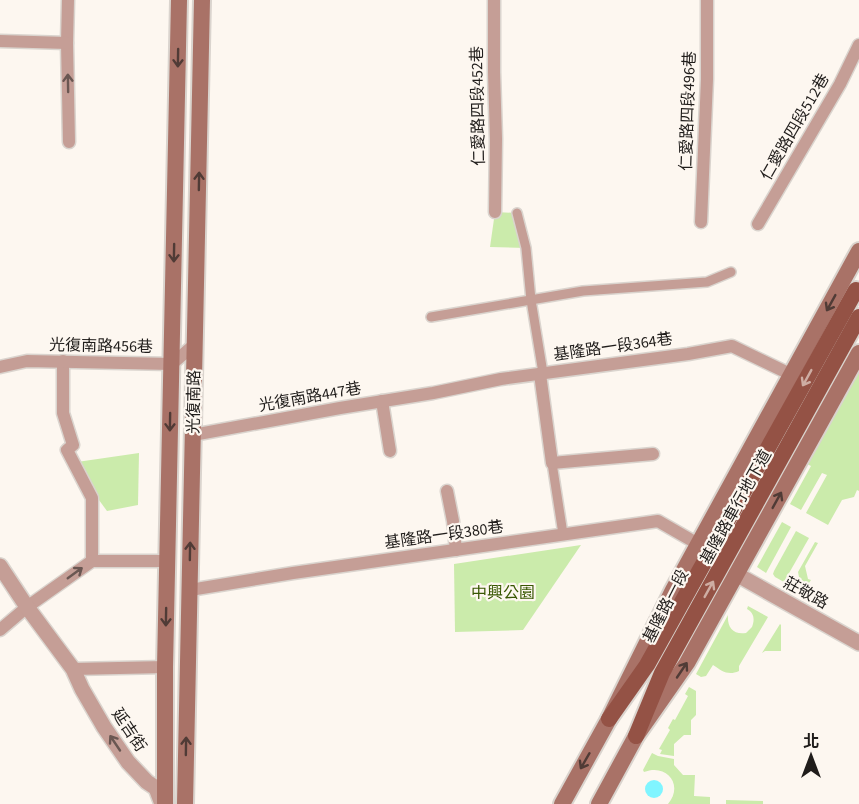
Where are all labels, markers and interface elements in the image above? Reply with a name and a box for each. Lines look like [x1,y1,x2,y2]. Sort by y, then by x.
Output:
street label: 仁愛路四段452巷 [466,46,490,166]
one-way arrow [172,48,184,68]
street label: 仁愛路四段496巷 [675,51,701,171]
street label: 仁愛路四段512巷 [756,70,834,184]
one-way arrow [62,74,73,94]
one-way arrow [193,172,205,191]
one-way arrow [168,243,180,263]
one-way arrow [825,293,836,311]
street label: 基隆路一段364巷 [552,328,674,366]
street label: 光復南路456巷 [49,334,153,358]
one-way arrow [801,369,813,386]
street label: 光復南路 [182,370,206,434]
street label: 光復南路447巷 [257,377,363,417]
one-way arrow [165,412,176,432]
street label: 基隆路車行地下道 [695,446,777,568]
one-way arrow [772,492,783,510]
street label: 基隆路一段380巷 [383,516,505,554]
one-way arrow [185,541,196,561]
street label: 基隆路一段 [638,565,694,647]
one-way arrow [66,567,82,579]
street label: 莊敬路 [780,572,832,614]
one-way arrow [703,581,715,598]
park label: 中興公園 [471,582,535,604]
one-way arrow [161,607,172,627]
one-way arrow [676,663,688,679]
street label: 延吉街 [106,704,152,756]
north arrow [781,726,841,786]
text: 北 [803,731,819,753]
one-way arrow [109,735,121,751]
one-way arrow [181,736,192,756]
one-way arrow [579,752,591,769]

